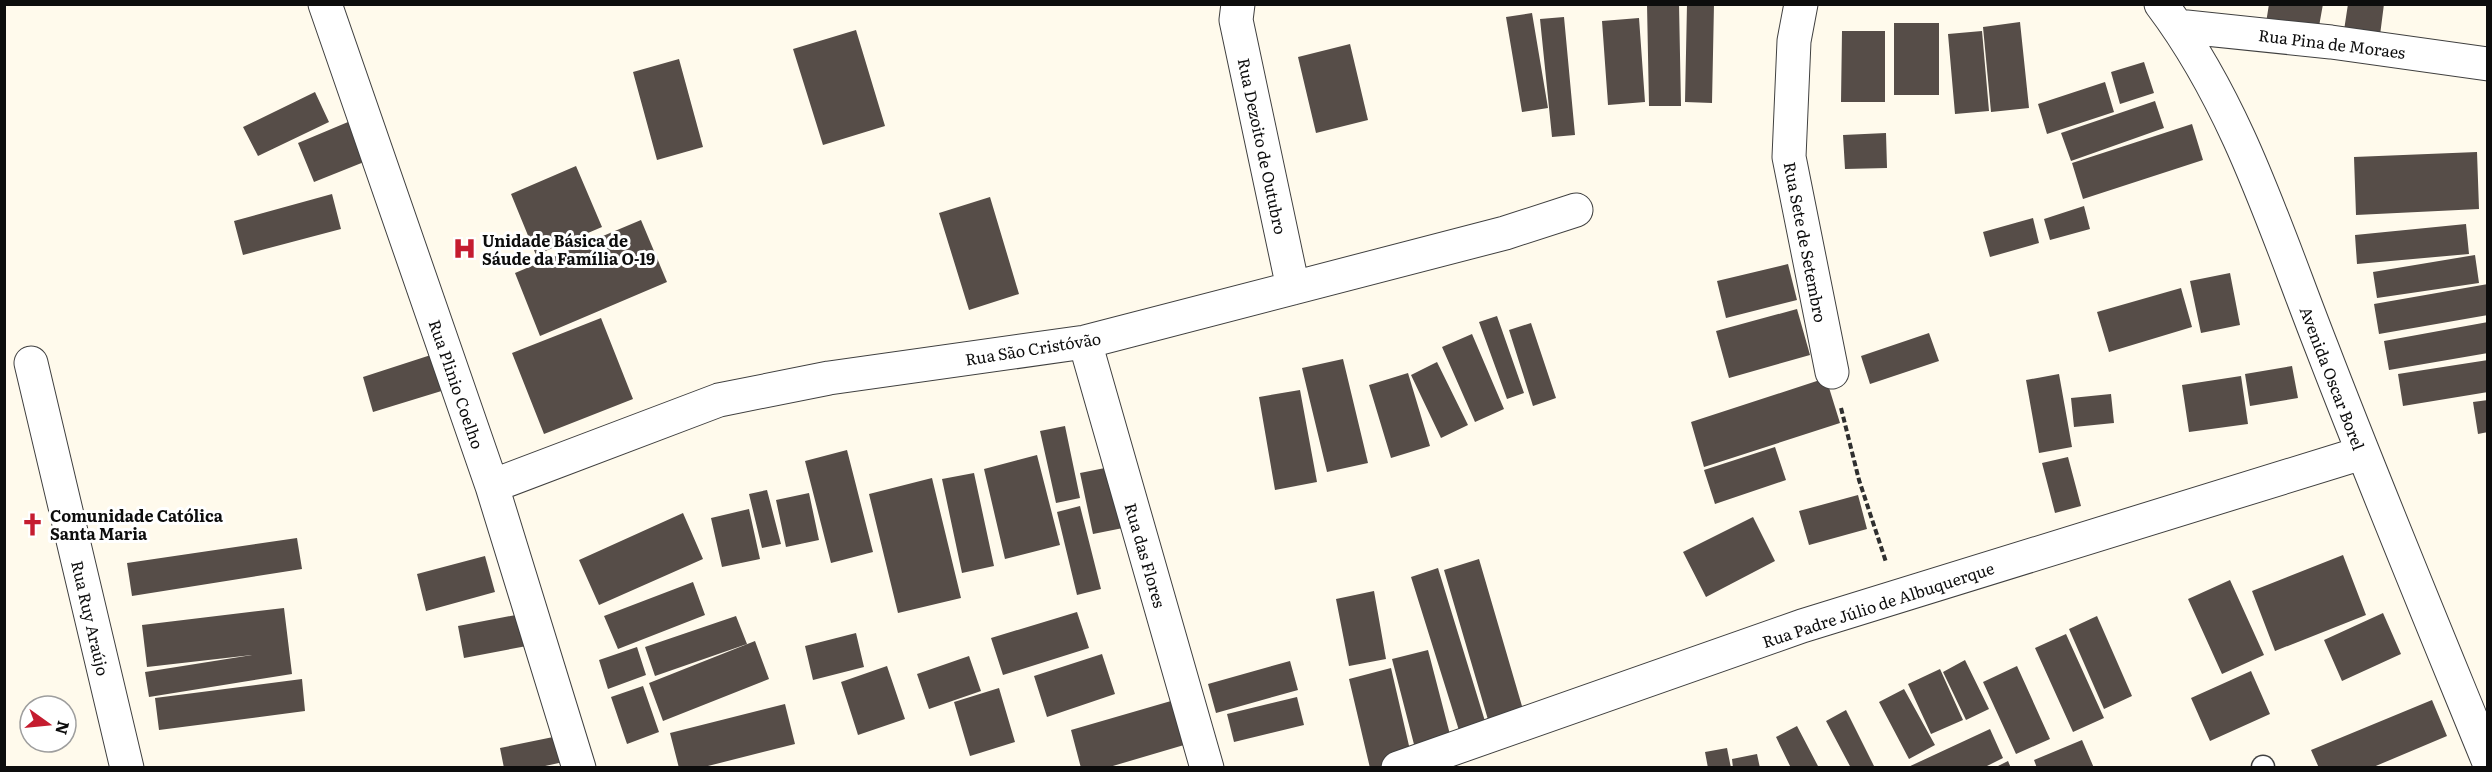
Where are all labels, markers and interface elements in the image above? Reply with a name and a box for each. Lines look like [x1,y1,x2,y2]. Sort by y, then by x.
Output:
street label: Rua Pina de Moraes [2257,22,2407,64]
street label: Rua Dezoito de Outubro [1233,56,1293,236]
street label: Rua Sete de Setembro [1779,160,1833,324]
place label: Unidade Básica de Sáude da Família O-19 [482,228,655,270]
hospital icon: Unidade Básica de Sáude da Família O-19 [451,236,477,262]
street label: Avenida Oscar Borel [2295,303,2371,453]
street label: Rua Plinio Coelho [424,316,490,452]
street label: Rua São Cristóvão [963,325,1103,371]
street label: Rua das Flores [1120,500,1172,610]
place label: Comunidade Católica Santa Maria [50,503,224,545]
church icon: Comunidade Católica Santa Maria [19,511,45,537]
street label: Rua Padre Júlio de Albuquerque [1759,555,1997,653]
street label: Rua Ruy Araújo [66,558,116,678]
north arrow [18,694,78,754]
text: N [50,719,77,738]

